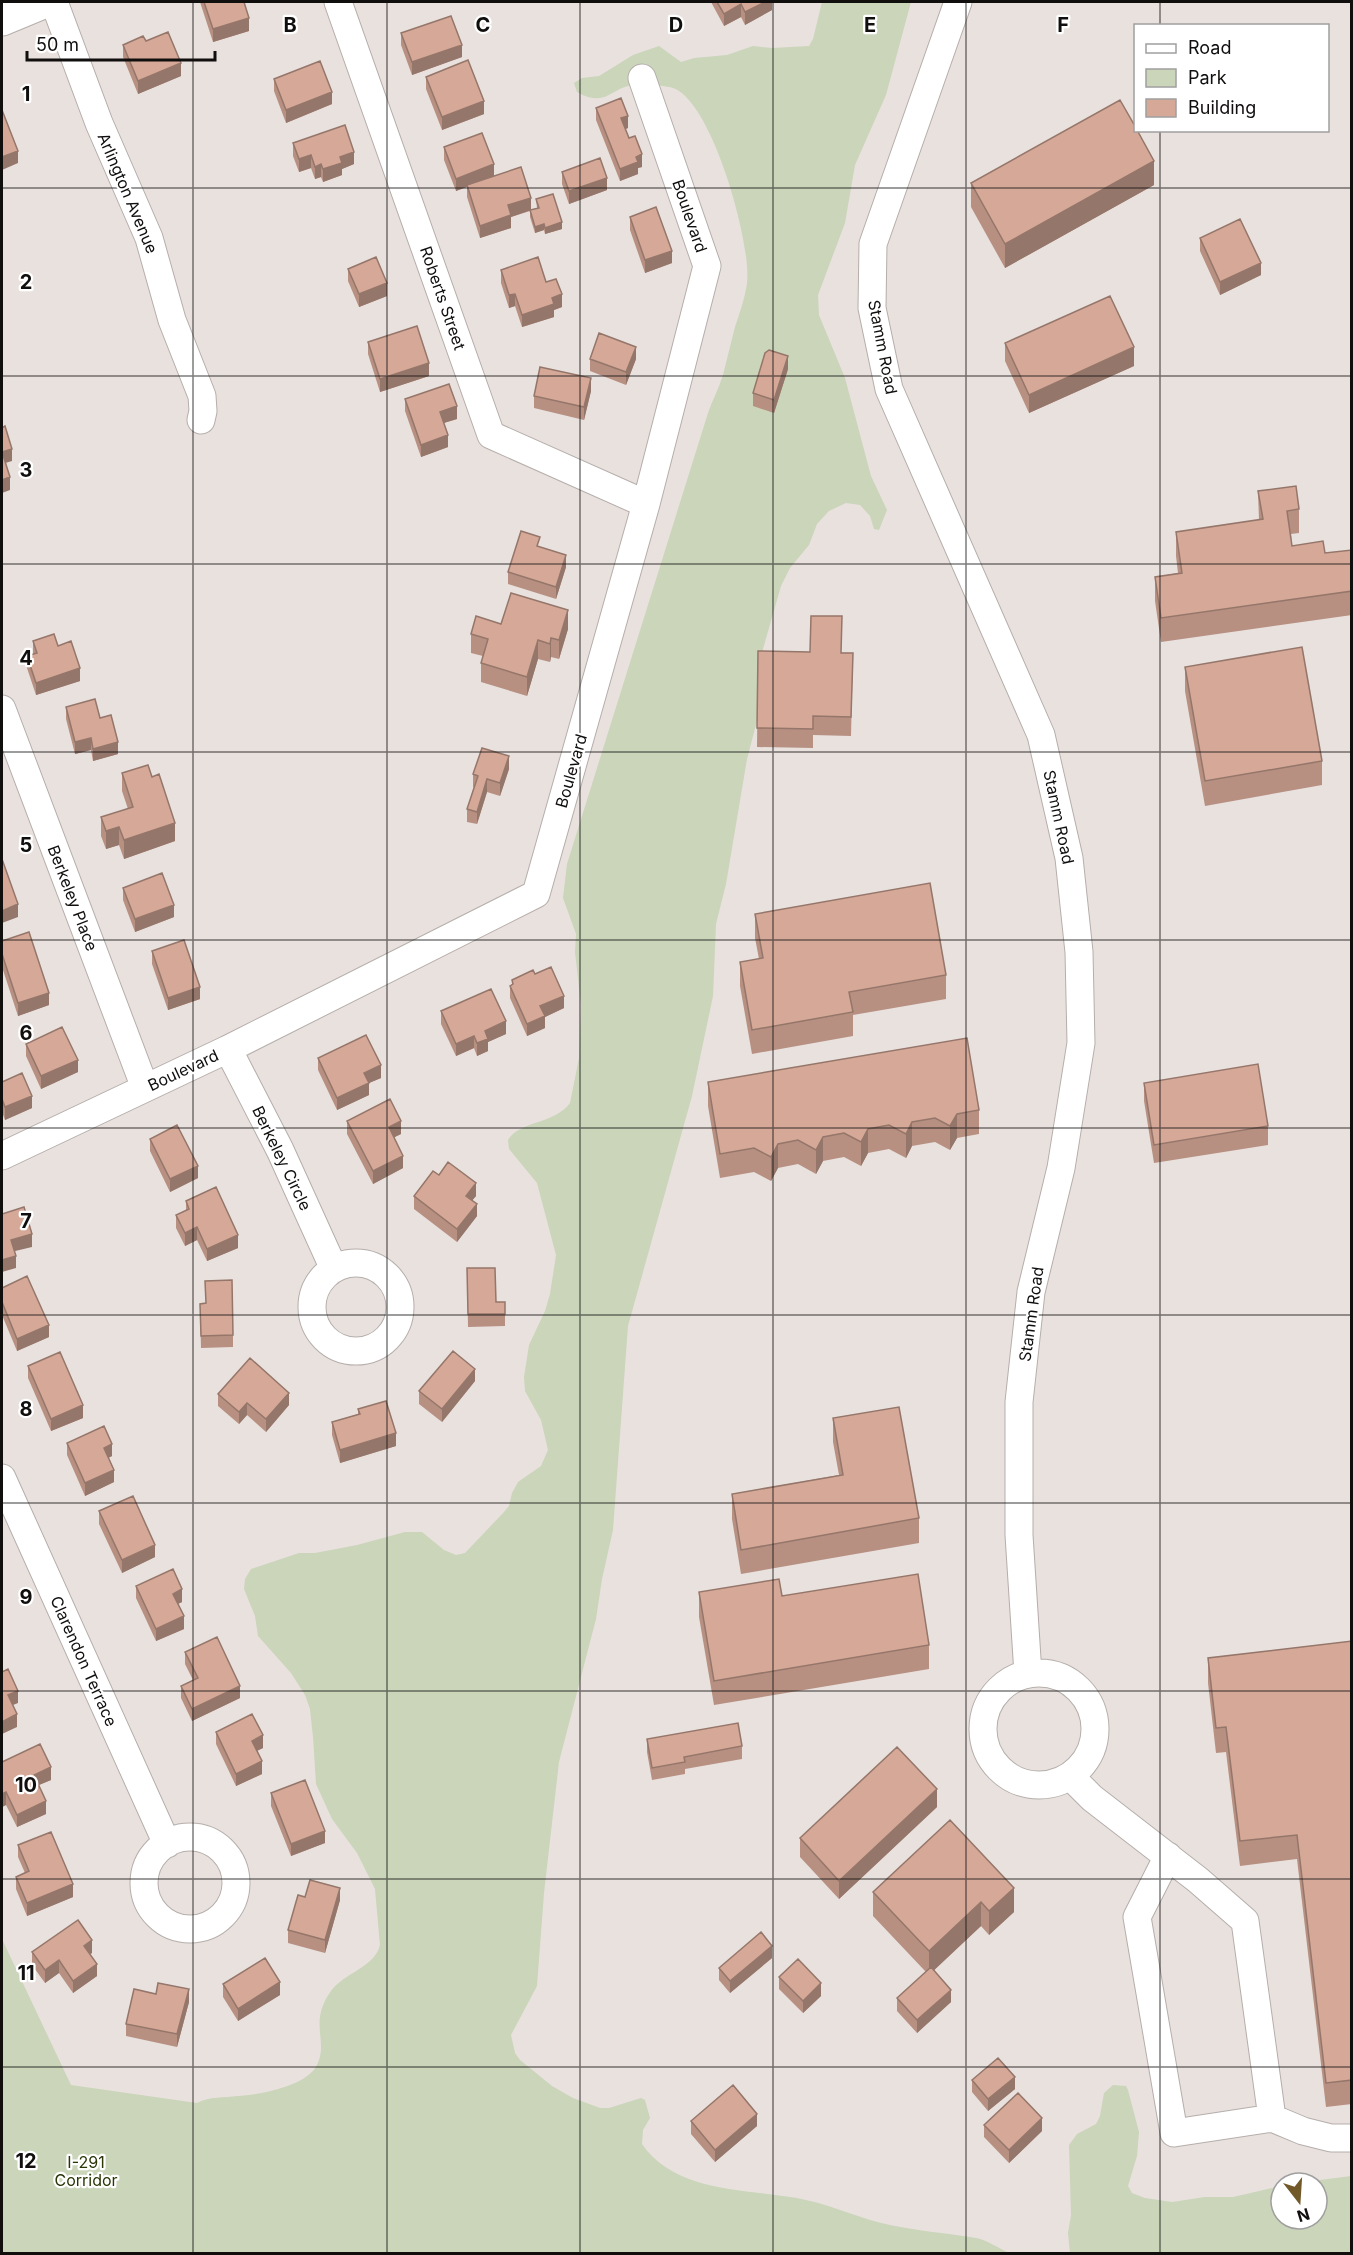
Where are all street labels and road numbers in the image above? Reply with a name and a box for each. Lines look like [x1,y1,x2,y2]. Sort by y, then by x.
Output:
street label: Arlington Avenue [94,130,162,256]
street label: Boulevard [668,177,712,255]
street label: Roberts Street [416,244,470,352]
street label: Stamm Road [864,298,902,396]
street label: Boulevard [551,732,591,810]
street label: Stamm Road [1039,768,1079,866]
street label: Berkeley Place [44,842,102,954]
street label: Boulevard [144,1045,222,1095]
street label: Berkeley Circle [248,1102,316,1214]
street label: Stamm Road [1014,1265,1048,1363]
street label: Clarendon Terrace [46,1593,122,1729]

